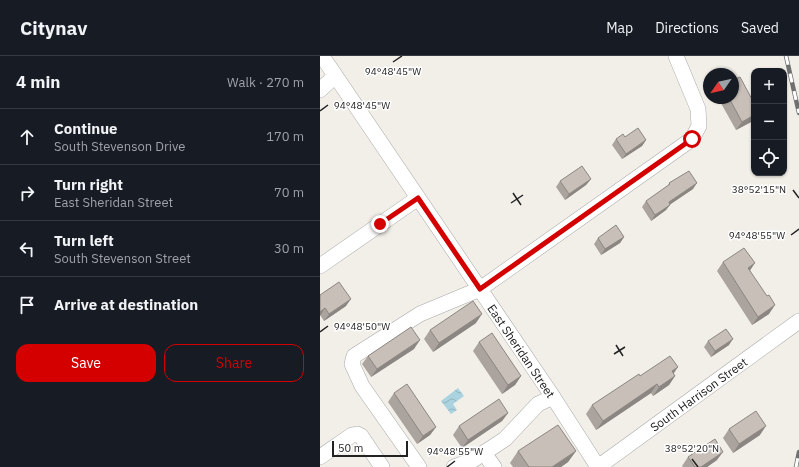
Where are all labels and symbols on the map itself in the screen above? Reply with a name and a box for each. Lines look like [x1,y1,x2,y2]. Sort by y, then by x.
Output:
text: 94°48'45"W [365,65,421,78]
north arrow [703,68,739,104]
text: 94°48'45"W [334,99,390,112]
route start [683,130,701,148]
text: 38°52'15"N [732,183,786,196]
route end [371,215,389,233]
text: 94°48'55"W [729,229,785,242]
street label: East Sheridan Street [485,301,559,401]
text: 94°48'50"W [334,320,390,333]
street label: South Harrison Street [647,354,750,434]
scale bar [332,439,408,458]
text: 38°52'20"N [665,442,719,455]
text: 94°48'55"W [427,445,483,458]

